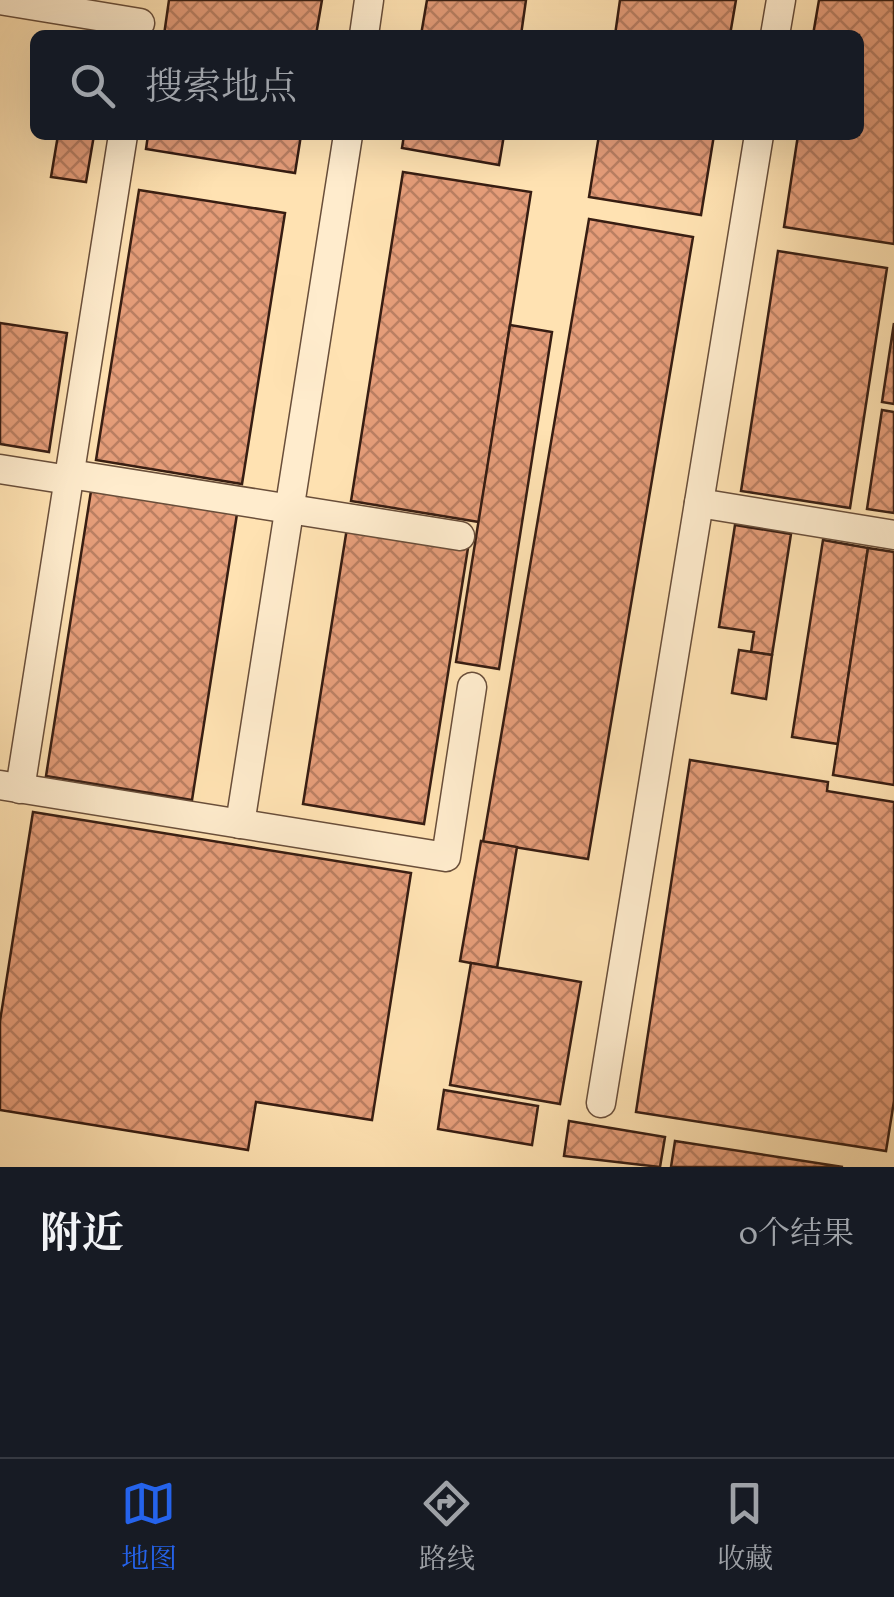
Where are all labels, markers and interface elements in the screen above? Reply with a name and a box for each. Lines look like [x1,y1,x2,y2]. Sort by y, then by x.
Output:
search box [30,30,864,140]
icon: search [65,58,120,113]
text: 搜索地点 [145,63,297,116]
text: 附近 [40,1207,124,1266]
text: 0个结果 [739,1214,854,1258]
tab: 地图 [121,1476,177,1580]
tab: 路线 [419,1476,475,1580]
tab: 收藏 [717,1476,773,1580]

